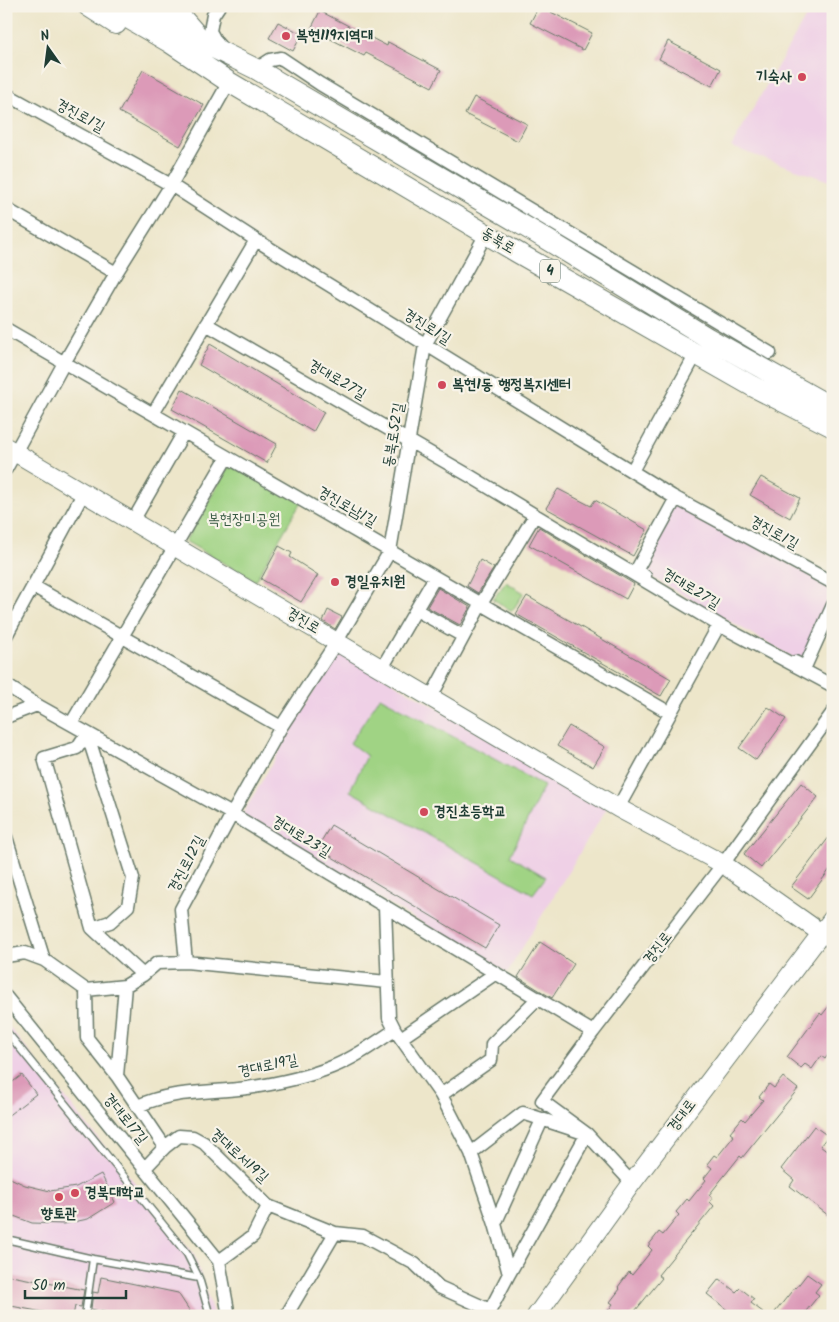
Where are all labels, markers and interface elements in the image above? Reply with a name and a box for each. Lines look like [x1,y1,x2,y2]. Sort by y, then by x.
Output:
north arrow [22,22,72,72]
place label: 복현119지역대 [296,24,373,48]
text: N [38,25,52,48]
marker: 복현119지역대 [280,30,292,42]
place label: 기숙사 [756,65,792,89]
marker: 기숙사 [796,71,808,83]
street label: 경진로1길 [51,93,109,139]
street label: 동북로 [476,221,520,261]
road number: 4 [540,260,560,282]
street label: 경진로1길 [398,303,456,351]
street label: 경대로27길 [303,354,371,406]
place label: 복현1동 행정복지센터 [452,373,571,397]
marker: 복현1동 행정복지센터 [436,379,448,391]
street label: 동북로52길 [377,401,411,469]
street label: 경진로남1길 [313,480,381,534]
park label: 복현장미공원 [208,508,280,532]
street label: 경진로1길 [745,510,803,556]
street label: 경대로27길 [657,562,725,616]
place label: 경일유치원 [345,570,405,594]
marker: 경일유치원 [329,576,341,588]
street label: 경진로 [281,601,325,641]
place label: 경진초등학교 [434,800,506,824]
marker: 경진초등학교 [418,806,430,818]
street label: 경대로23길 [267,810,335,864]
street label: 경진로12길 [162,831,212,897]
street label: 경진로 [637,926,679,970]
street label: 경대로19길 [236,1048,300,1084]
street label: 경대로17길 [97,1088,153,1150]
street label: 경대로 [662,1094,702,1138]
street label: 경대로서19길 [204,1123,274,1189]
place label: 경북대학교 [85,1181,145,1205]
marker: 경북대학교 [69,1187,81,1199]
marker: 향토관 [53,1191,65,1203]
place label: 향토관 [40,1202,77,1226]
scale bar [25,1267,126,1299]
text: 50 m [32,1274,66,1298]

